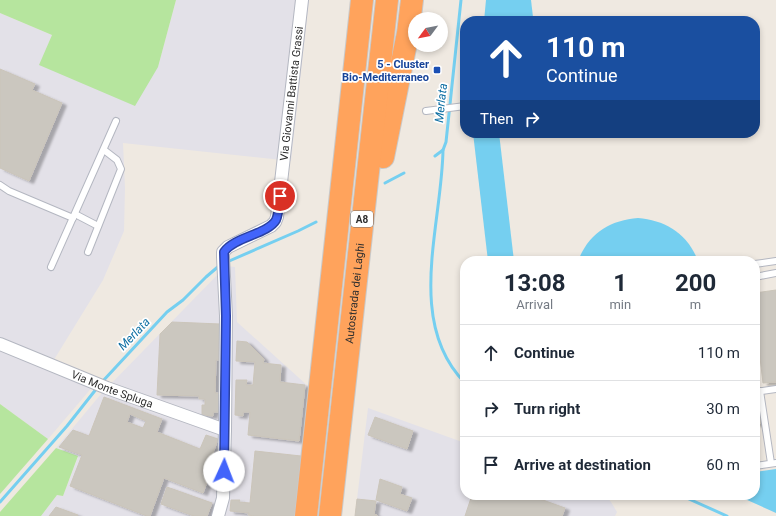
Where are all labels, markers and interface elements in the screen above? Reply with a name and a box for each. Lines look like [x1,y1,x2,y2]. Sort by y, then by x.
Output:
north arrow [408,12,448,52]
map controls [408,12,448,52]
street label: Via Giovanni Battista Grassi [277,26,305,162]
text: 110 m [546,31,625,64]
icon: ahead [480,32,532,84]
place label: 5 - Cluster Bio-Mediterraneo [342,58,429,84]
marker: 5 - Cluster Bio-Mediterraneo [432,65,442,75]
text: Continue [546,65,618,86]
water label: Merlata [432,83,450,123]
icon: right [521,108,543,130]
text: Then [480,110,513,128]
pin [263,179,297,213]
icon: arrive [269,185,291,207]
road number: A8 [351,211,373,227]
street label: Autostrada dei Laghi [343,242,367,344]
text: 13:08 [504,269,566,297]
text: 1 [613,269,627,297]
text: 200 [675,269,716,297]
text: Arrival [516,297,553,312]
text: min [609,297,631,312]
text: m [690,297,701,312]
water label: Merlata [115,315,153,353]
icon: ahead [480,342,502,364]
text: Continue [514,344,575,362]
text: 110 m [698,344,740,362]
street label: Via Monte Spluga [70,368,155,410]
icon: right [480,398,502,420]
text: Turn right [514,400,580,418]
text: 30 m [706,400,740,418]
position arrow [203,450,245,492]
icon: arrive [480,454,502,476]
text: Arrive at destination [514,456,651,474]
text: 60 m [706,456,740,474]

